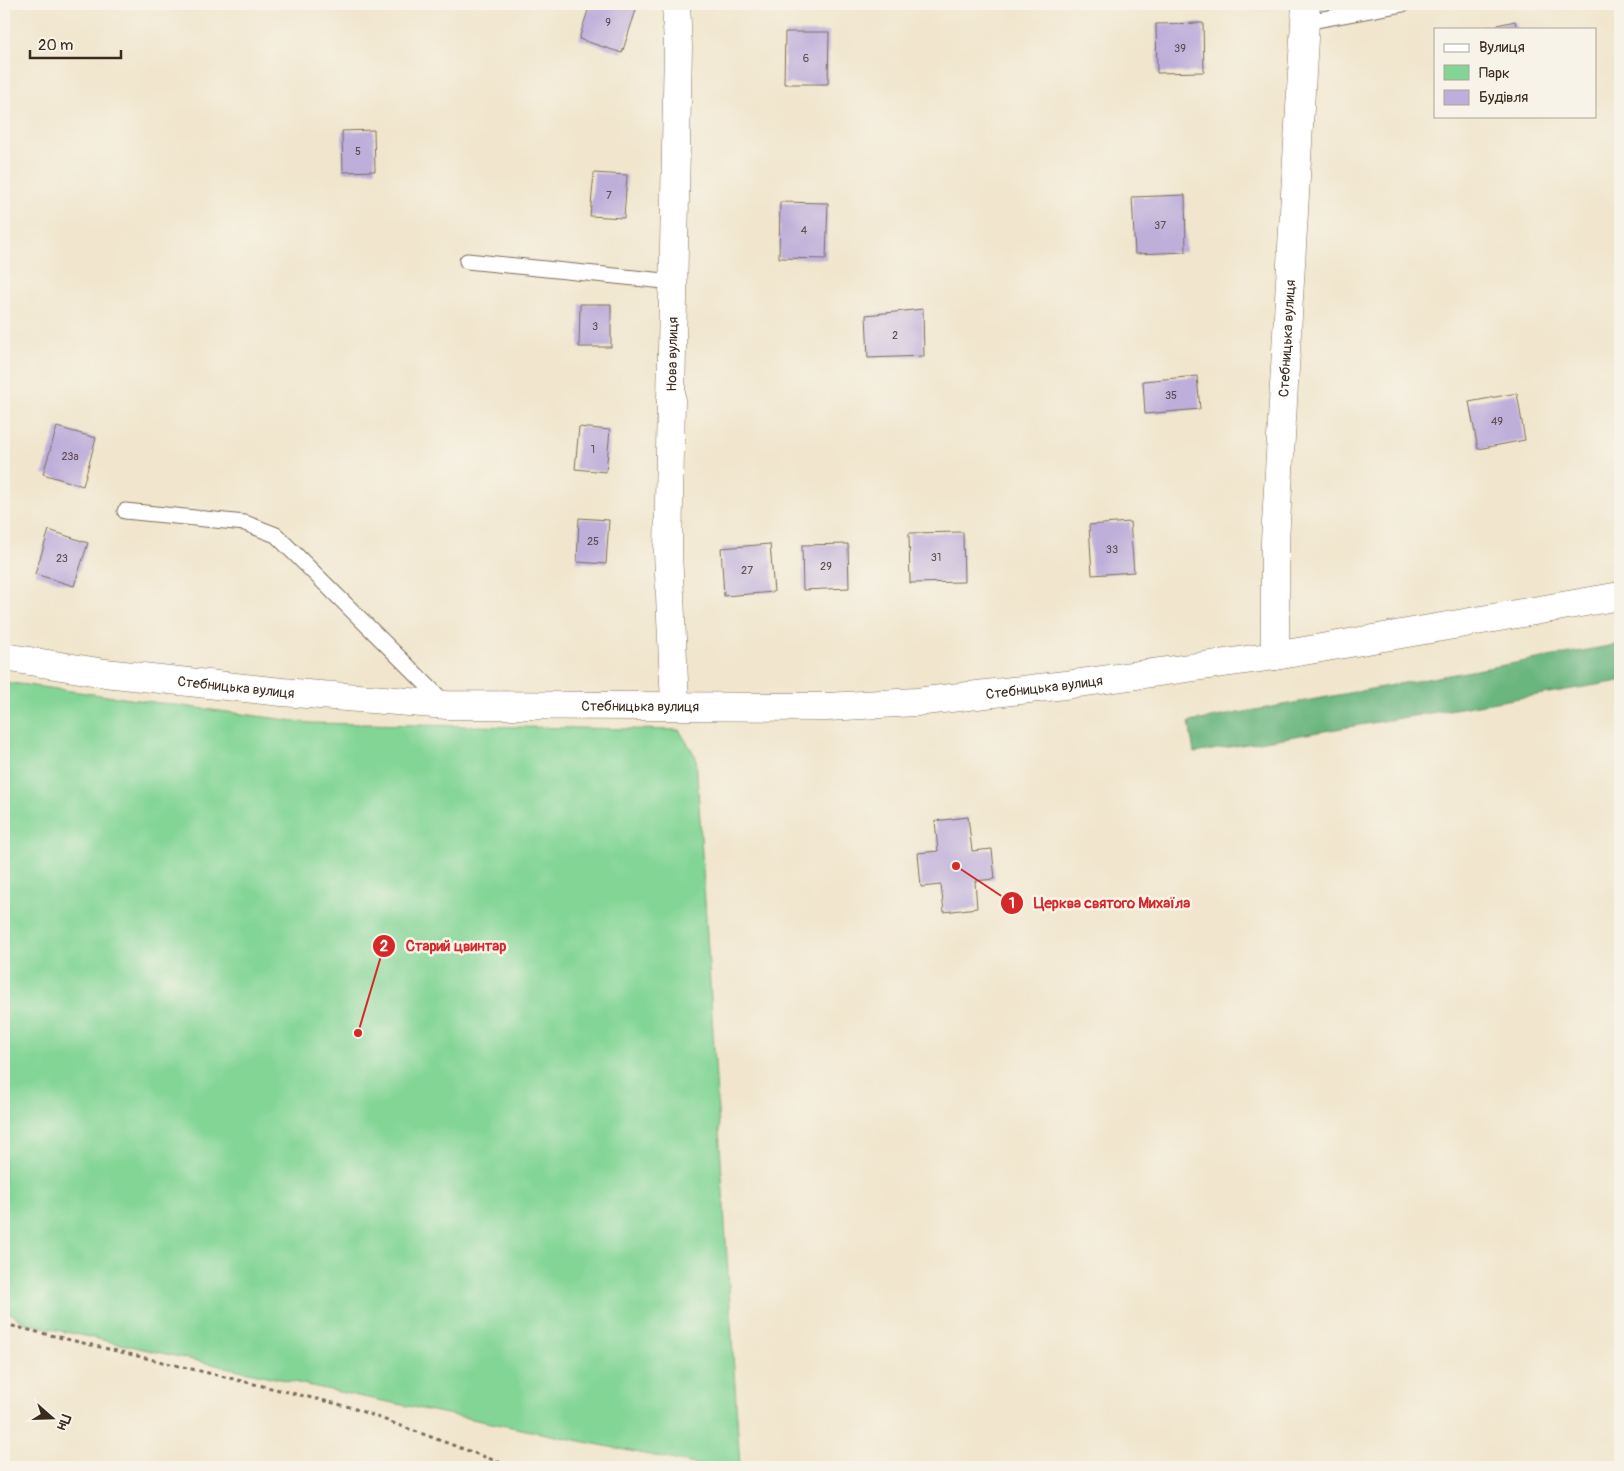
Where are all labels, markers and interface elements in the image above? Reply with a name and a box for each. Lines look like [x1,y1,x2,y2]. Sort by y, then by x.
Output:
house number: 9 [605,16,611,29]
scale bar [30,28,121,60]
legend [1434,28,1596,118]
text: 20 m [38,36,73,55]
text: Вулиця [1479,38,1525,57]
house number: 39 [1174,42,1186,55]
house number: 6 [803,52,809,65]
text: Парк [1479,64,1510,83]
text: Будівля [1479,88,1528,107]
house number: 5 [355,145,361,158]
house number: 7 [606,189,612,202]
house number: 37 [1154,219,1166,232]
house number: 4 [801,224,808,237]
street label: Стебницька вулиця [1275,279,1299,398]
street label: Нова вулиця [663,317,681,392]
house number: 3 [592,320,598,333]
house number: 2 [892,329,898,342]
house number: 35 [1165,389,1177,402]
house number: 49 [1491,415,1503,428]
house number: 1 [591,443,595,456]
house number: 23а [61,450,79,463]
house number: 25 [587,535,599,548]
house number: 33 [1106,543,1118,556]
house number: 31 [931,551,941,564]
house number: 23 [56,552,68,565]
house number: 29 [820,560,832,573]
house number: 27 [741,564,753,577]
street label: Стебницька вулиця [985,671,1104,702]
street label: Стебницька вулиця [177,672,295,701]
street label: Стебницька вулиця [581,697,699,715]
callout: Церква святого Михаїла [999,888,1201,918]
text: 1 [1009,894,1015,913]
text: Церква святого Михаїла [1034,894,1190,913]
callout: Старий цвинтар [371,931,517,961]
text: 2 [380,937,388,956]
text: Старий цвинтар [406,937,506,956]
north arrow [28,1394,78,1444]
text: Пн [53,1412,74,1432]

